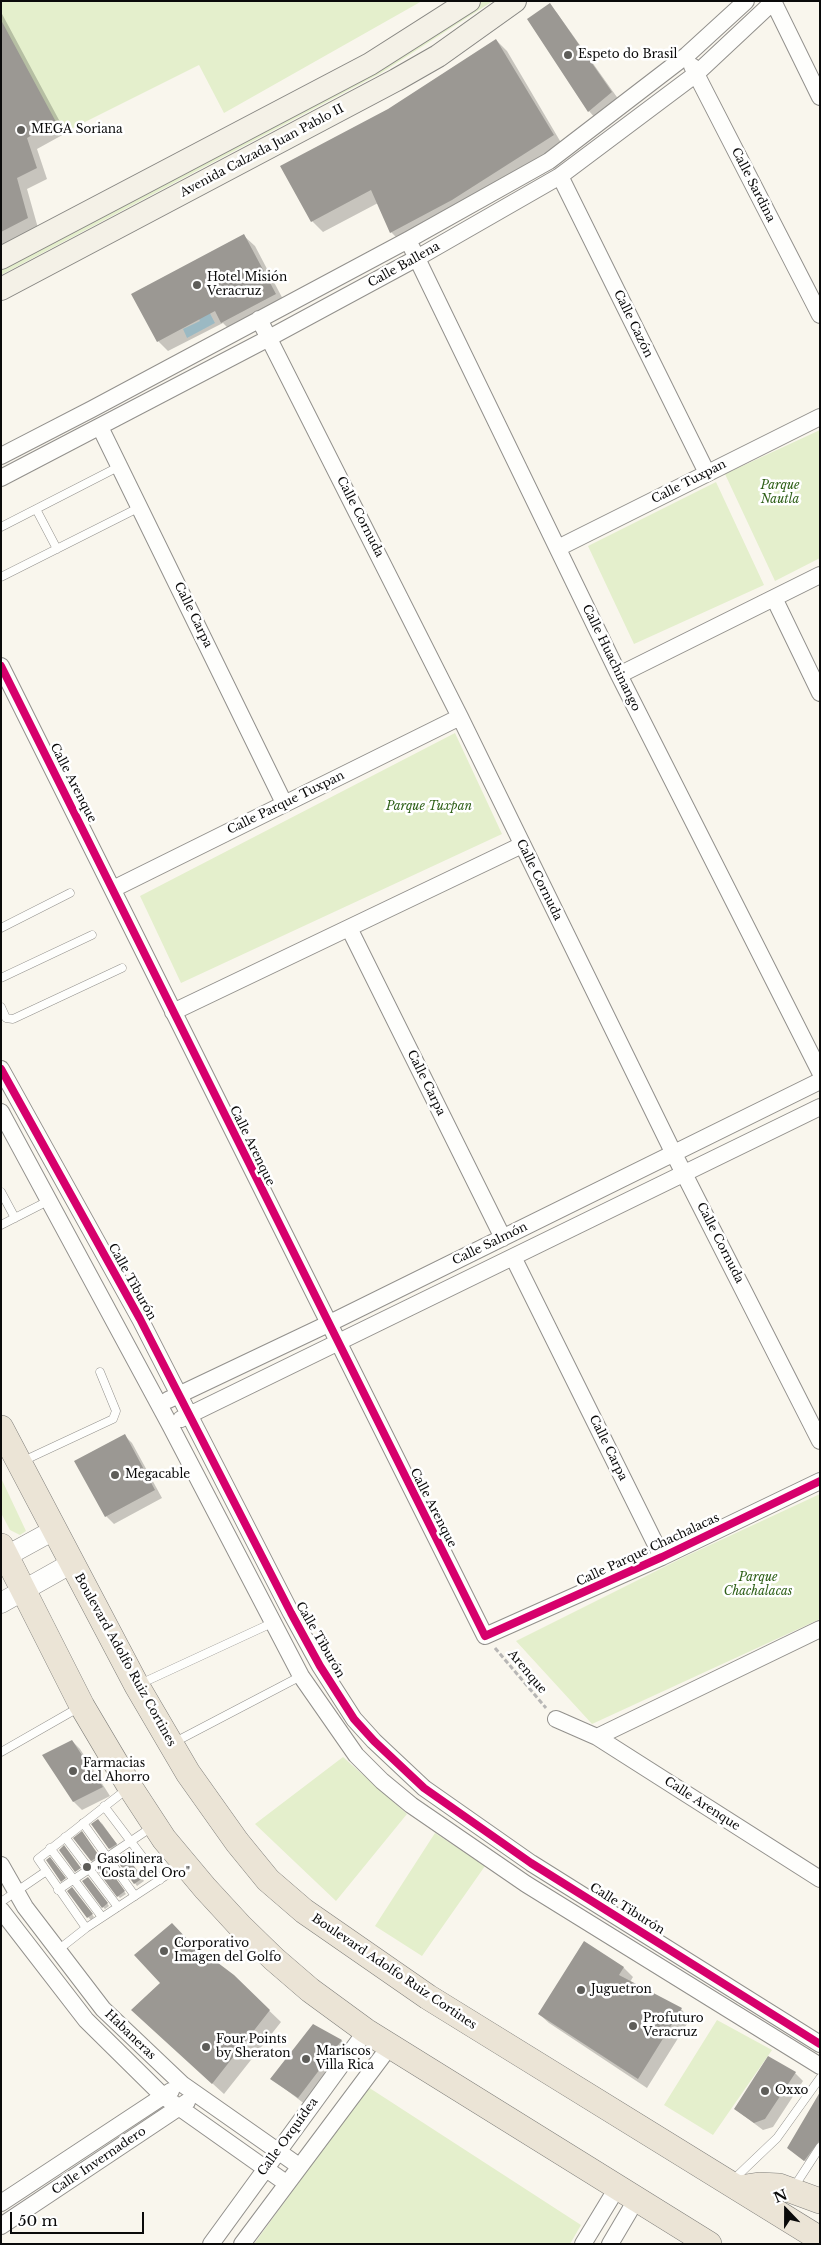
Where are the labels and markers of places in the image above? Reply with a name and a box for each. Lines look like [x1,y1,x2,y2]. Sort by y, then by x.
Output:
place label: Espeto do Brasil [578,48,677,62]
marker: Espeto do Brasil [562,49,574,61]
place label: MEGA Soriana [31,123,123,137]
marker: MEGA Soriana [15,124,27,136]
place label: Hotel Misión Veracruz [207,271,287,299]
marker: Hotel Misión Veracruz [191,279,203,291]
place label: Megacable [125,1468,190,1482]
marker: Megacable [109,1469,121,1481]
place label: Farmacias del Ahorro [83,1757,150,1785]
marker: Farmacias del Ahorro [67,1765,79,1777]
place label: Gasolinera "Costa del Oro" [97,1853,190,1881]
marker: Gasolinera "Costa del Oro" [81,1861,93,1873]
place label: Corporativo Imagen del Golfo [174,1937,281,1965]
marker: Corporativo Imagen del Golfo [158,1945,170,1957]
place label: Juguetron [591,1983,652,1997]
marker: Juguetron [575,1984,587,1996]
place label: Profuturo Veracruz [643,2012,704,2040]
marker: Profuturo Veracruz [627,2020,639,2032]
place label: Four Points by Sheraton [216,2033,291,2061]
marker: Four Points by Sheraton [200,2041,212,2053]
place label: Mariscos Villa Rica [316,2045,374,2073]
marker: Mariscos Villa Rica [300,2053,312,2065]
place label: Oxxo [775,2084,808,2098]
marker: Oxxo [759,2085,771,2097]

